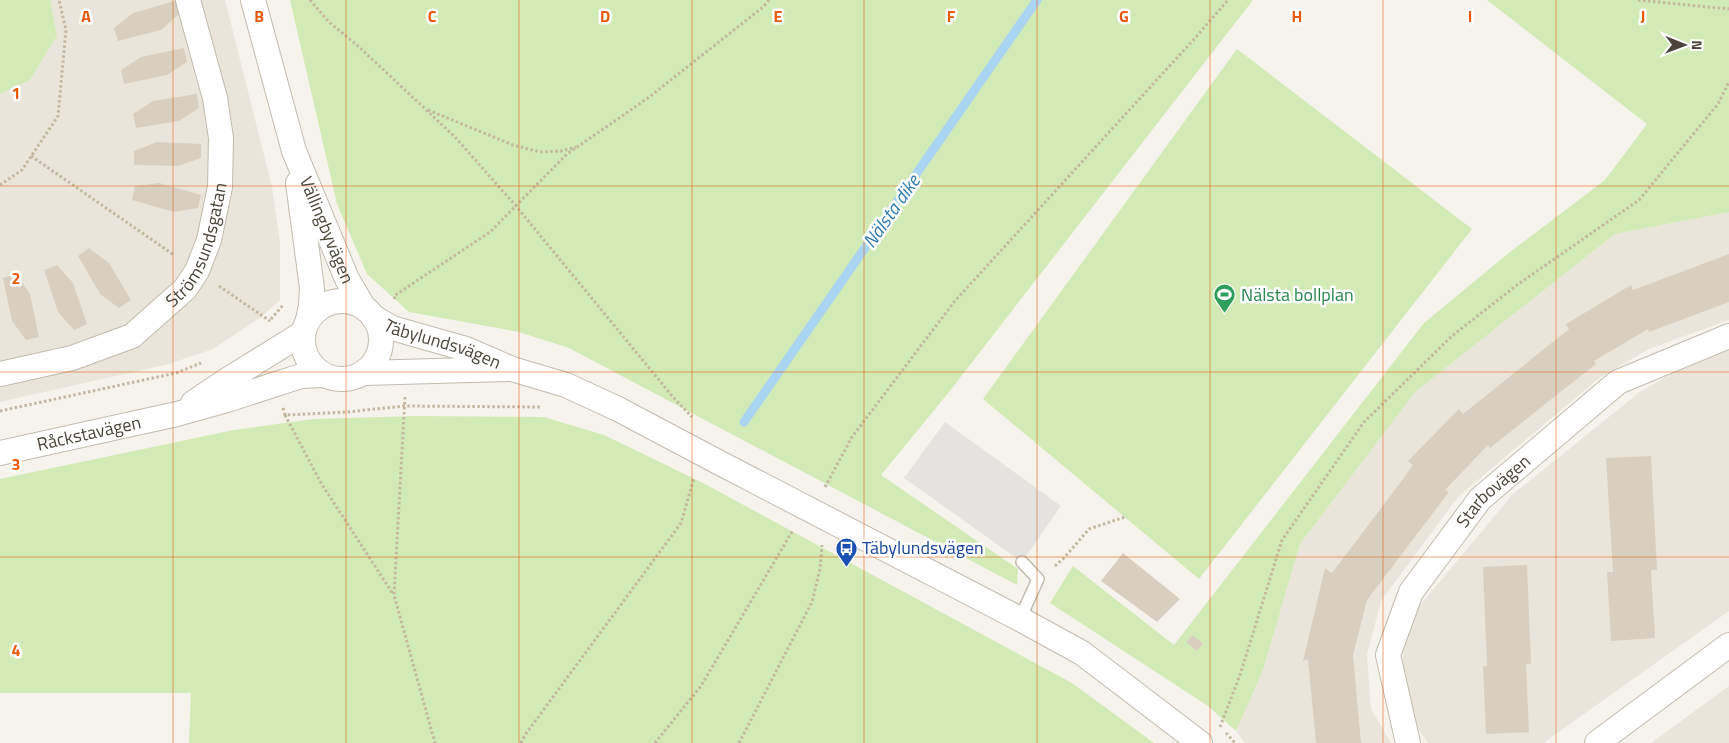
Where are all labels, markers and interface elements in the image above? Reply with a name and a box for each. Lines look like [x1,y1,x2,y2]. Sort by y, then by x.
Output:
text: A [81,4,91,28]
text: B [254,4,264,28]
text: C [428,4,437,28]
text: D [600,4,610,28]
text: E [774,4,783,28]
text: F [947,4,956,28]
text: G [1119,4,1129,28]
text: H [1292,4,1302,28]
text: I [1468,4,1472,28]
text: J [1641,4,1645,28]
north arrow [1659,20,1709,70]
text: N [1687,40,1708,50]
text: 1 [12,81,20,105]
water label: Nälsta dike [855,167,927,253]
street label: Vällingbyvägen [293,172,361,288]
street label: Strömsundsgatan [159,180,234,313]
text: 2 [12,266,20,290]
place label: Nälsta bollplan [1241,281,1354,308]
sports icon: Nälsta bollplan [1213,283,1237,314]
street label: Täbylundsvägen [379,312,506,376]
street label: Råckstavägen [34,408,143,458]
street label: Starbovägen [1449,448,1536,533]
text: 3 [12,452,20,476]
place label: Täbylundsvägen [862,534,984,561]
bus stop icon: Täbylundsvägen [834,536,858,567]
text: 4 [12,638,21,662]

